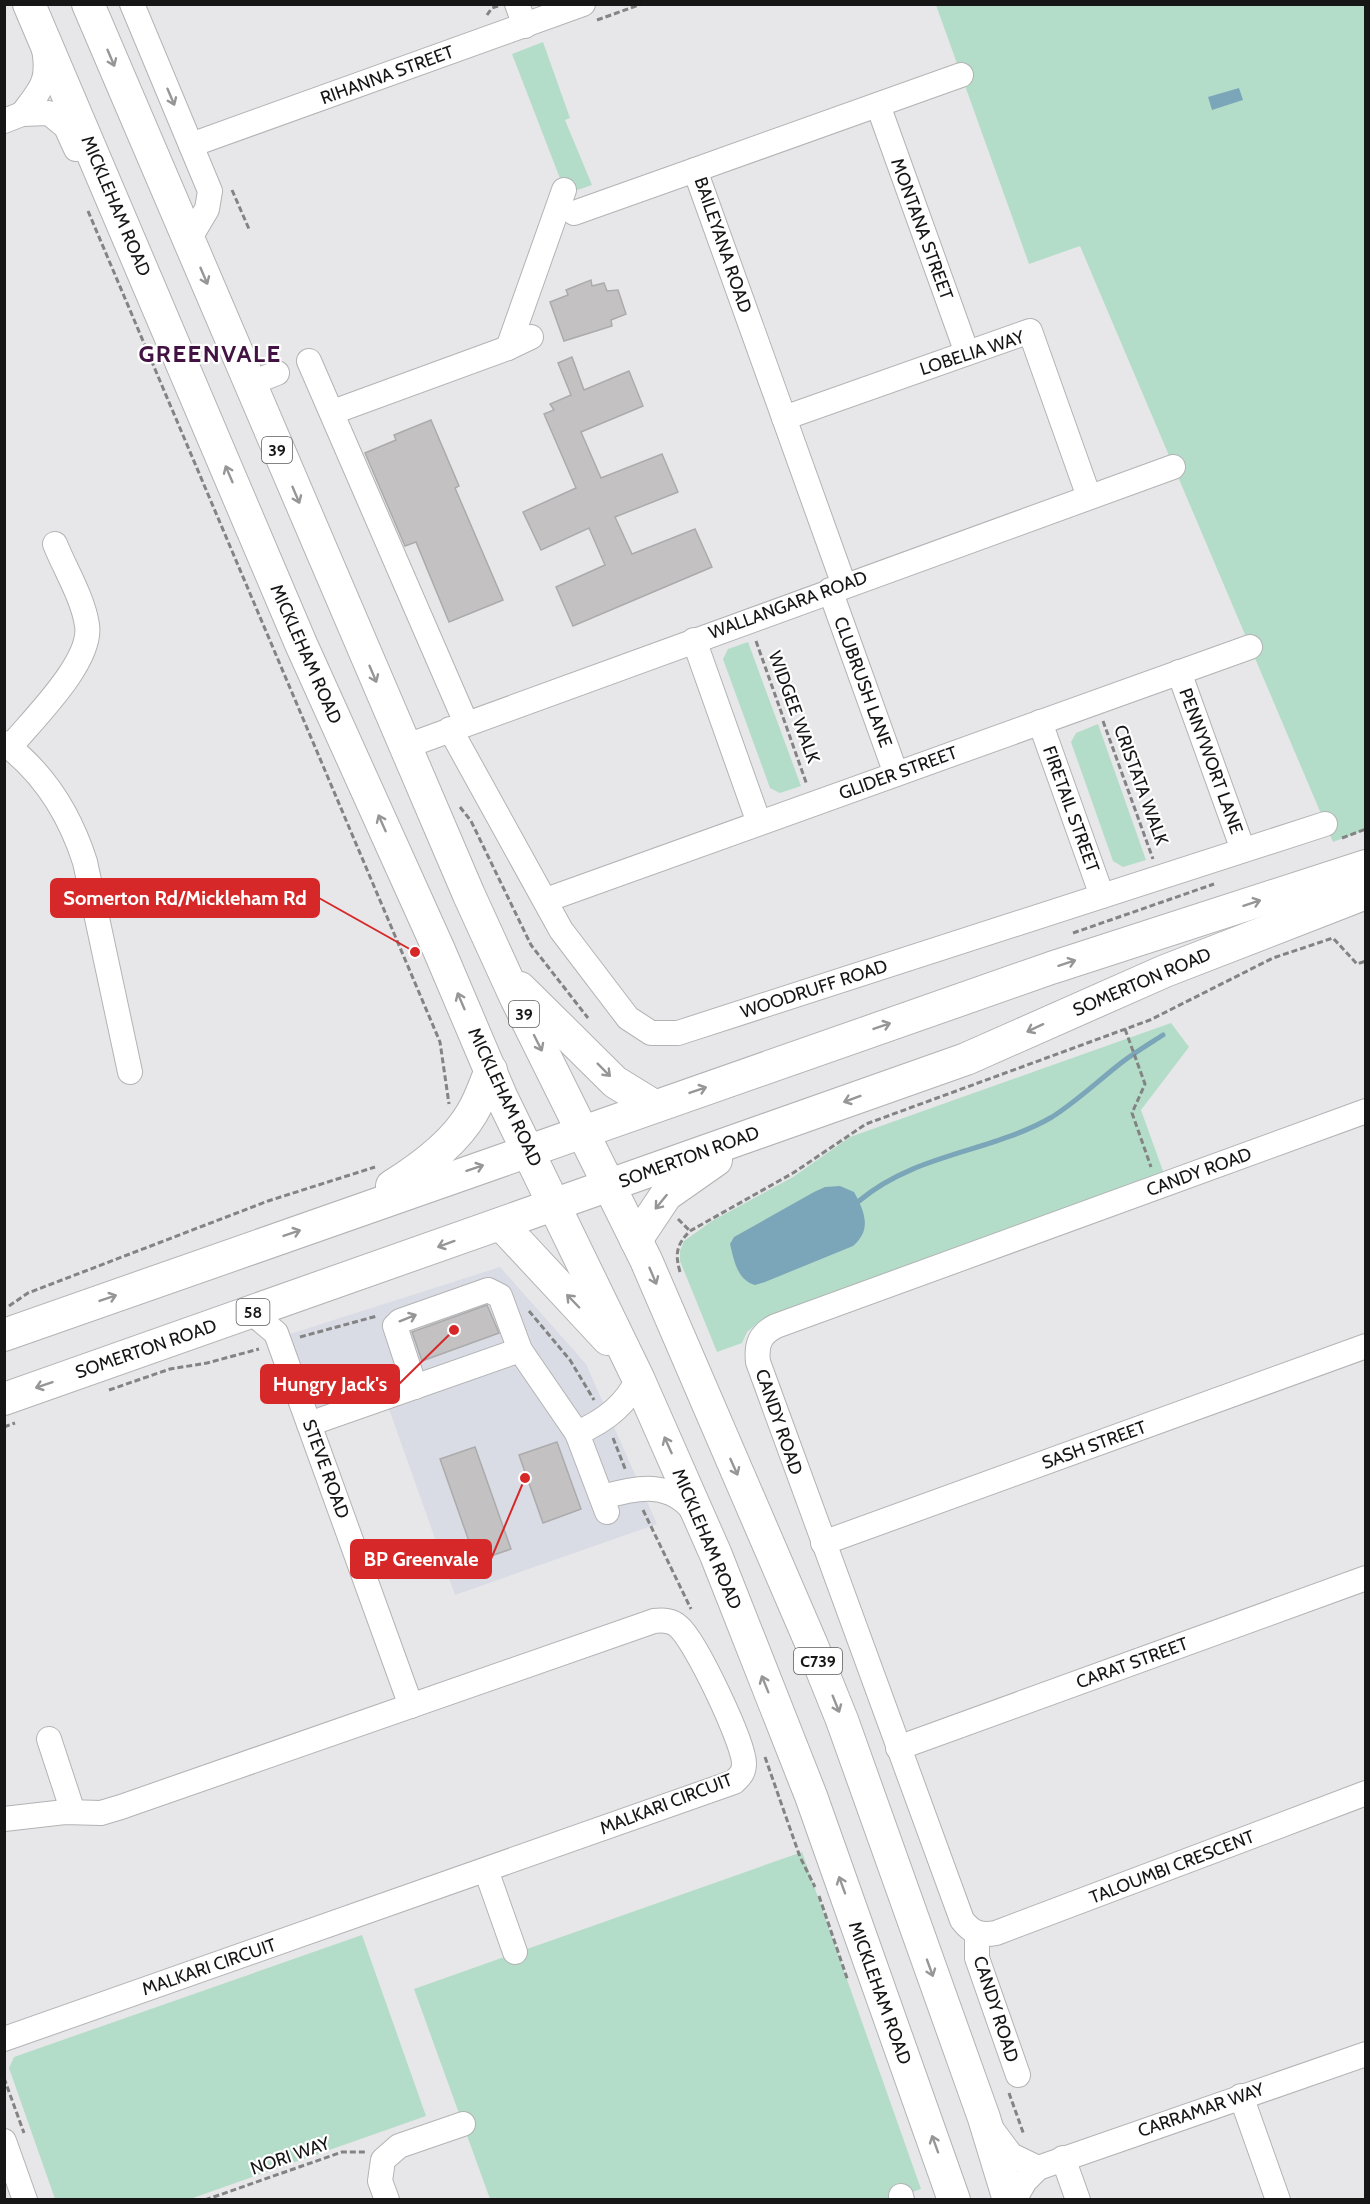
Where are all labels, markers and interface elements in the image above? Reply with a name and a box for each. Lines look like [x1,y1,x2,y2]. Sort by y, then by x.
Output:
street label: RIHANNA STREET [317,41,457,109]
one-way arrow [106,49,117,67]
one-way arrow [166,87,177,106]
street label: MICKLEHAM ROAD [76,132,156,280]
street label: MONTANA STREET [886,155,958,303]
street label: BAILEYANA ROAD [689,174,757,316]
one-way arrow [198,267,210,285]
street label: LOBELIA WAY [917,326,1028,380]
district label: GREENVALE [138,339,282,368]
road number: 39 [262,437,292,463]
one-way arrow [223,465,234,484]
one-way arrow [291,485,303,503]
street label: WALLANGARA ROAD [706,566,870,644]
street label: MICKLEHAM ROAD [265,581,347,727]
street label: CLUBRUSH LANE [829,614,897,750]
street label: WIDGEE WALK [764,648,825,767]
one-way arrow [368,664,379,682]
street label: PENNYWORT LANE [1174,685,1248,837]
street label: CRISTATA WALK [1109,722,1173,849]
street label: GLIDER STREET [836,741,960,805]
street label: FIRETAIL STREET [1038,743,1104,875]
one-way arrow [375,814,387,832]
callout: Somerton Rd/Mickleham Rd [51,879,319,917]
text: Somerton Rd/Mickleham Rd [63,886,307,910]
one-way arrow [1242,897,1261,908]
street label: SOMERTON ROAD [1070,943,1214,1021]
street label: WOODRUFF ROAD [738,955,890,1023]
one-way arrow [1057,956,1076,967]
one-way arrow [455,992,466,1010]
road number: 39 [509,1001,539,1027]
one-way arrow [872,1020,891,1031]
one-way arrow [1027,1023,1045,1035]
street label: MICKLEHAM ROAD [463,1024,547,1170]
one-way arrow [533,1033,545,1051]
one-way arrow [596,1063,611,1078]
one-way arrow [688,1084,707,1095]
one-way arrow [843,1095,861,1106]
street label: SOMERTON ROAD [616,1121,762,1193]
street label: CANDY ROAD [1143,1143,1255,1201]
one-way arrow [466,1162,484,1173]
one-way arrow [654,1194,667,1210]
one-way arrow [282,1227,300,1238]
one-way arrow [437,1239,456,1250]
one-way arrow [647,1267,659,1285]
one-way arrow [98,1292,117,1303]
one-way arrow [566,1293,581,1308]
road number: 58 [236,1299,270,1325]
one-way arrow [398,1312,417,1323]
street label: SOMERTON ROAD [73,1315,219,1383]
callout: Hungry Jack's [261,1365,399,1403]
street label: CANDY ROAD [751,1366,807,1478]
text: Hungry Jack's [273,1372,387,1396]
one-way arrow [35,1381,54,1392]
street label: STEVE ROAD [298,1416,354,1522]
street label: SASH STREET [1039,1416,1150,1474]
one-way arrow [661,1436,673,1454]
one-way arrow [729,1458,740,1476]
street label: MICKLEHAM ROAD [667,1465,747,1613]
callout: BP Greenvale [351,1540,491,1578]
text: BP Greenvale [363,1547,479,1571]
street label: CARAT STREET [1073,1632,1191,1693]
road number: C739 [794,1648,842,1674]
one-way arrow [758,1675,769,1694]
one-way arrow [831,1695,842,1713]
street label: MALKARI CIRCUIT [597,1768,736,1839]
street label: TALOUMBI CRESCENT [1087,1825,1258,1909]
one-way arrow [836,1876,847,1895]
street label: MICKLEHAM ROAD [844,1919,916,2067]
street label: MALKARI CIRCUIT [139,1934,279,2000]
street label: CANDY ROAD [968,1953,1024,2065]
one-way arrow [926,1959,937,1977]
street label: CARRAMAR WAY [1135,2078,1268,2142]
street label: NORI WAY [247,2132,333,2180]
one-way arrow [928,2136,939,2154]

